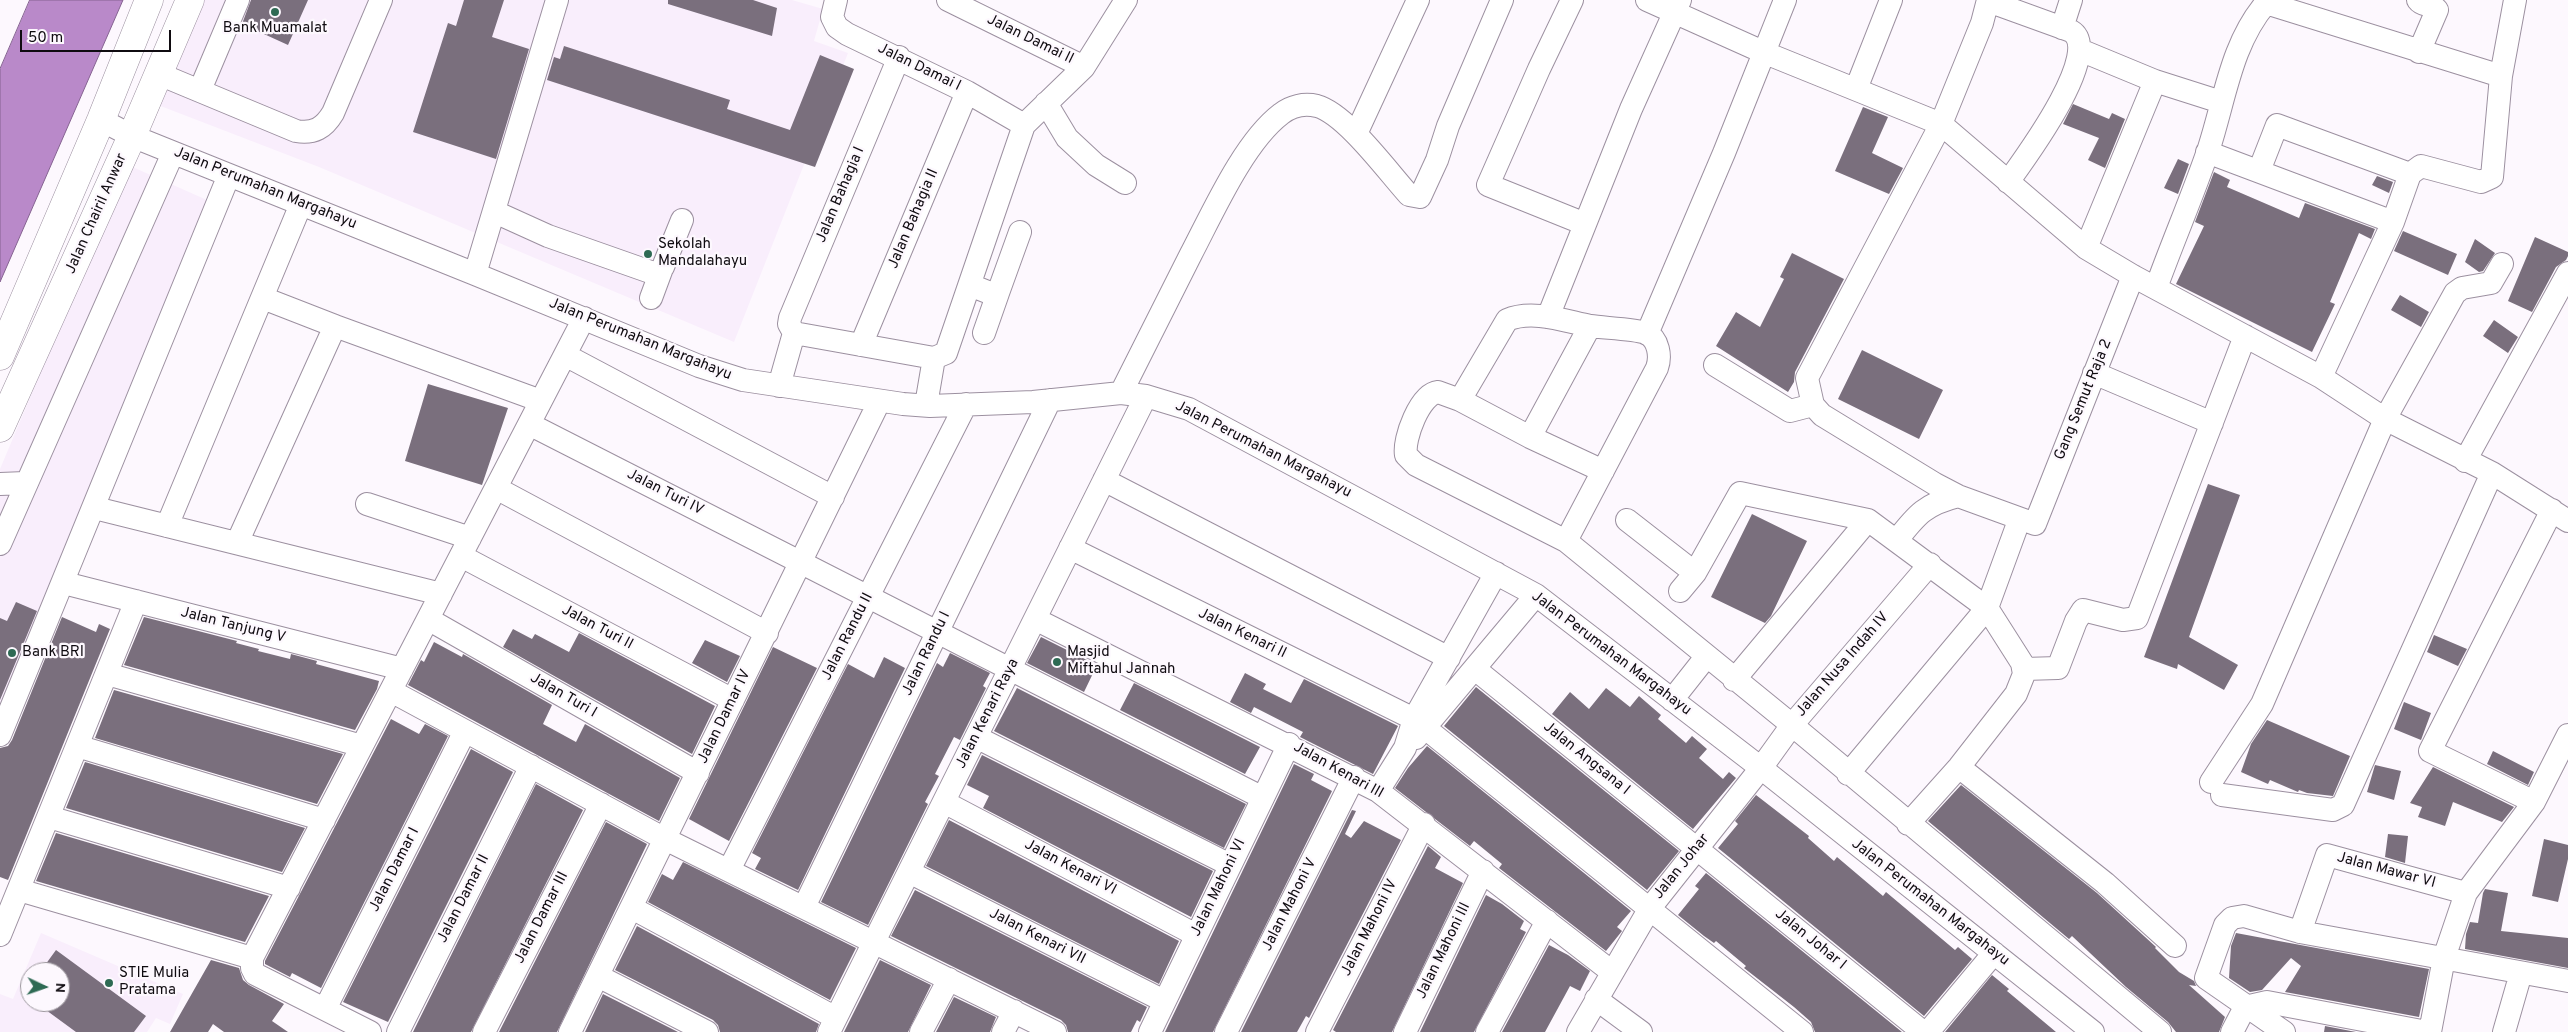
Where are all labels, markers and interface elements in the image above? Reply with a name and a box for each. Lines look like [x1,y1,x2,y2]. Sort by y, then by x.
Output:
marker: Bank Muamalat [269,6,281,18]
street label: Jalan Damai II [984,11,1076,69]
scale bar [22,20,174,52]
place label: Bank Muamalat [223,20,327,38]
text: 50 m [28,29,63,48]
street label: Jalan Damai I [874,40,964,96]
street label: Jalan Perumahan Margahayu [171,144,359,234]
street label: Jalan Bahagia I [813,144,869,246]
street label: Jalan Chairil Anwar [62,151,132,277]
street label: Jalan Bahagia II [885,166,943,272]
place label: Sekolah Mandalahayu [658,236,747,271]
marker: Sekolah Mandalahayu [642,248,654,260]
street label: Jalan Perumahan Margahayu [546,295,734,385]
street label: Gang Semut Raja 2 [2052,337,2116,463]
street label: Jalan Perumahan Margahayu [1172,398,1354,502]
street label: Jalan Turi IV [624,466,706,520]
street label: Jalan Perumahan Margahayu [1527,588,1695,720]
street label: Jalan Randu II [818,590,878,684]
street label: Jalan Turi II [558,602,636,654]
street label: Jalan Tanjung V [179,604,287,648]
street label: Jalan Kenari II [1195,605,1289,663]
street label: Jalan Randu I [899,609,955,699]
street label: Jalan Nusa Indah IV [1793,609,1893,721]
place label: Bank BRI [22,644,84,662]
place label: Masjid Miftahul Jannah [1067,644,1176,679]
marker: Bank BRI [6,647,18,659]
street label: Jalan Kenari Raya [953,656,1023,772]
marker: Masjid Miftahul Jannah [1051,656,1063,668]
street label: Jalan Damar IV [694,667,756,767]
street label: Jalan Turi I [526,670,600,722]
street label: Jalan Angsana I [1539,718,1633,800]
street label: Jalan Kenari III [1290,739,1386,803]
street label: Jalan Damar I [366,825,424,915]
street label: Jalan Johar [1650,831,1714,903]
street label: Jalan Kenari VI [1021,836,1119,900]
street label: Jalan Mahoni VI [1188,836,1250,940]
street label: Jalan Perumahan Margahayu [1847,836,2013,970]
street label: Jalan Mawar VI [2335,849,2437,893]
street label: Jalan Damar II [434,852,494,946]
street label: Jalan Mahoni V [1259,855,1321,955]
street label: Jalan Damar III [511,869,573,967]
street label: Jalan Mahoni IV [1338,877,1402,979]
street label: Jalan Mahoni III [1413,900,1475,1002]
street label: Jalan Kenari VII [986,905,1088,969]
street label: Jalan Johar I [1771,906,1849,974]
north arrow [20,962,70,1012]
place label: STIE Mulia Pratama [119,965,189,1000]
marker: STIE Mulia Pratama [103,977,115,989]
text: N [51,982,68,993]

